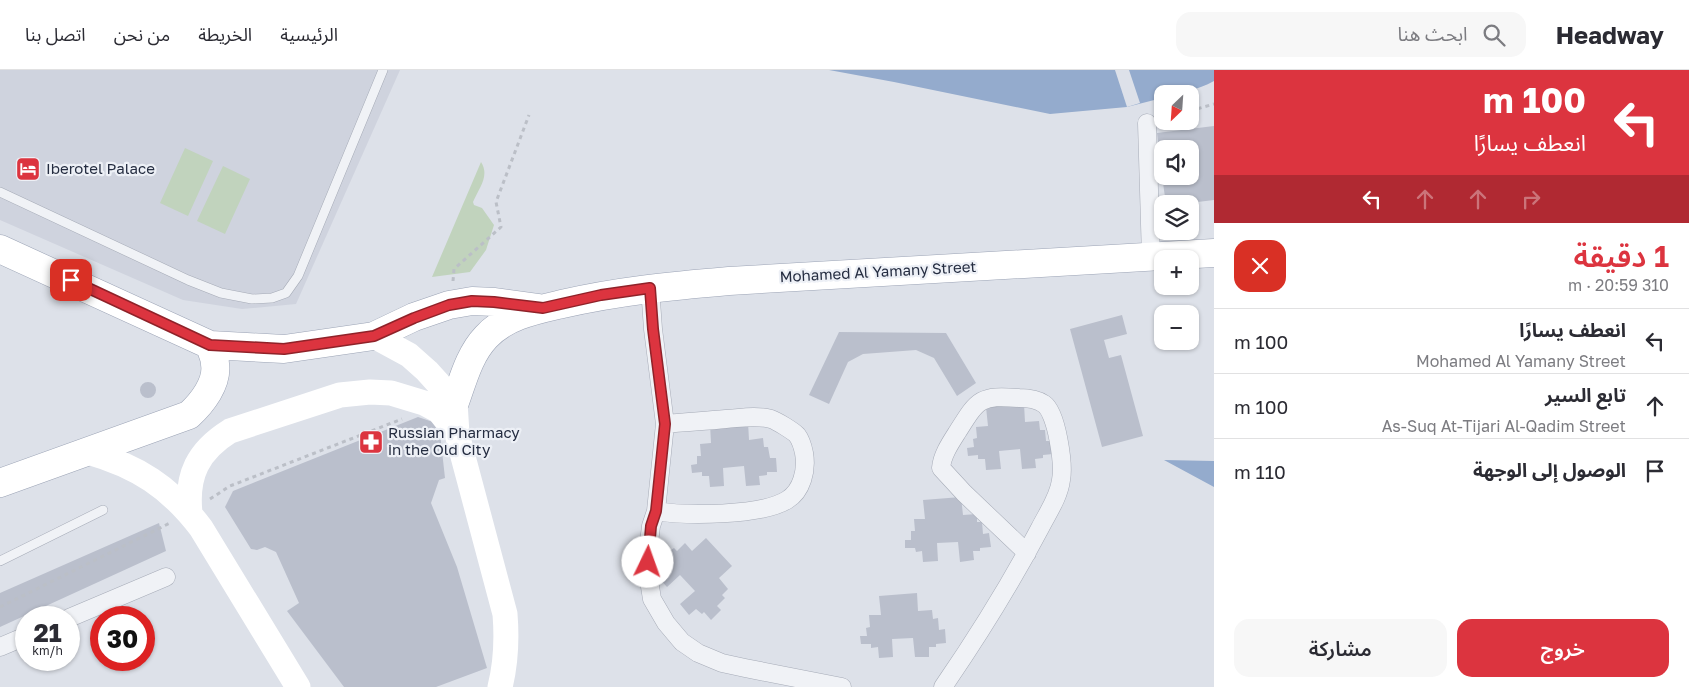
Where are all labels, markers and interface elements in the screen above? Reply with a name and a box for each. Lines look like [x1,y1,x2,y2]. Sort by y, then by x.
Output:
search box [1176,12,1526,57]
text: Headway [1556,20,1664,49]
icon: search [1480,21,1508,49]
text: ابحث هنا [1397,22,1468,45]
text: اتصل بنا [25,23,86,45]
text: من نحن [114,23,170,45]
text: الخريطة [198,23,252,45]
text: الرئيسية [280,23,338,45]
text: 100 m [1483,79,1586,121]
north arrow [1154,85,1199,130]
map controls [1154,85,1199,350]
icon: left [1604,90,1669,155]
text: انعطف يسارًا [1474,129,1586,156]
button: sound [1154,140,1199,185]
hotel icon: Iberotel Palace [15,156,41,182]
place label: Iberotel Palace [46,159,155,177]
icon: left [1358,185,1386,213]
icon: ahead [1411,185,1439,213]
icon: ahead [1464,185,1492,213]
icon: right [1517,185,1545,213]
button: layers [1154,195,1199,240]
text: 1 دقيقة [1574,238,1669,274]
button: close [1234,240,1286,292]
button: + [1154,250,1199,295]
street label: Mohamed Al Yamany Street [779,257,977,285]
pin [50,259,92,301]
icon: arrive [57,266,85,294]
text: 310 m · 20:59 [1568,275,1669,295]
button: − [1154,305,1199,350]
text: انعطف يسارًا [1519,318,1626,341]
icon: left [1641,327,1669,355]
text: 100 m [1234,330,1288,353]
text: Mohamed Al Yamany Street [1416,351,1626,371]
text: تابع السير [1545,383,1626,406]
icon: ahead [1641,392,1669,420]
text: 100 m [1234,395,1288,418]
text: As-Suq At-Tijari Al-Qadim Street [1382,416,1626,436]
place label: Russian Pharmacy in the Old City [388,423,520,458]
pharmacy icon: Russian Pharmacy in the Old City [358,429,384,455]
icon: arrive [1641,457,1669,485]
text: الوصول إلى الوجهة [1473,458,1626,481]
text: 110 m [1234,460,1286,483]
position arrow [621,535,673,587]
speed limit sign: 30 [90,606,155,671]
text: 21 [33,617,62,648]
button: مشاركة [1234,619,1447,677]
button: خروج [1457,619,1669,677]
text: km/h [32,643,63,658]

